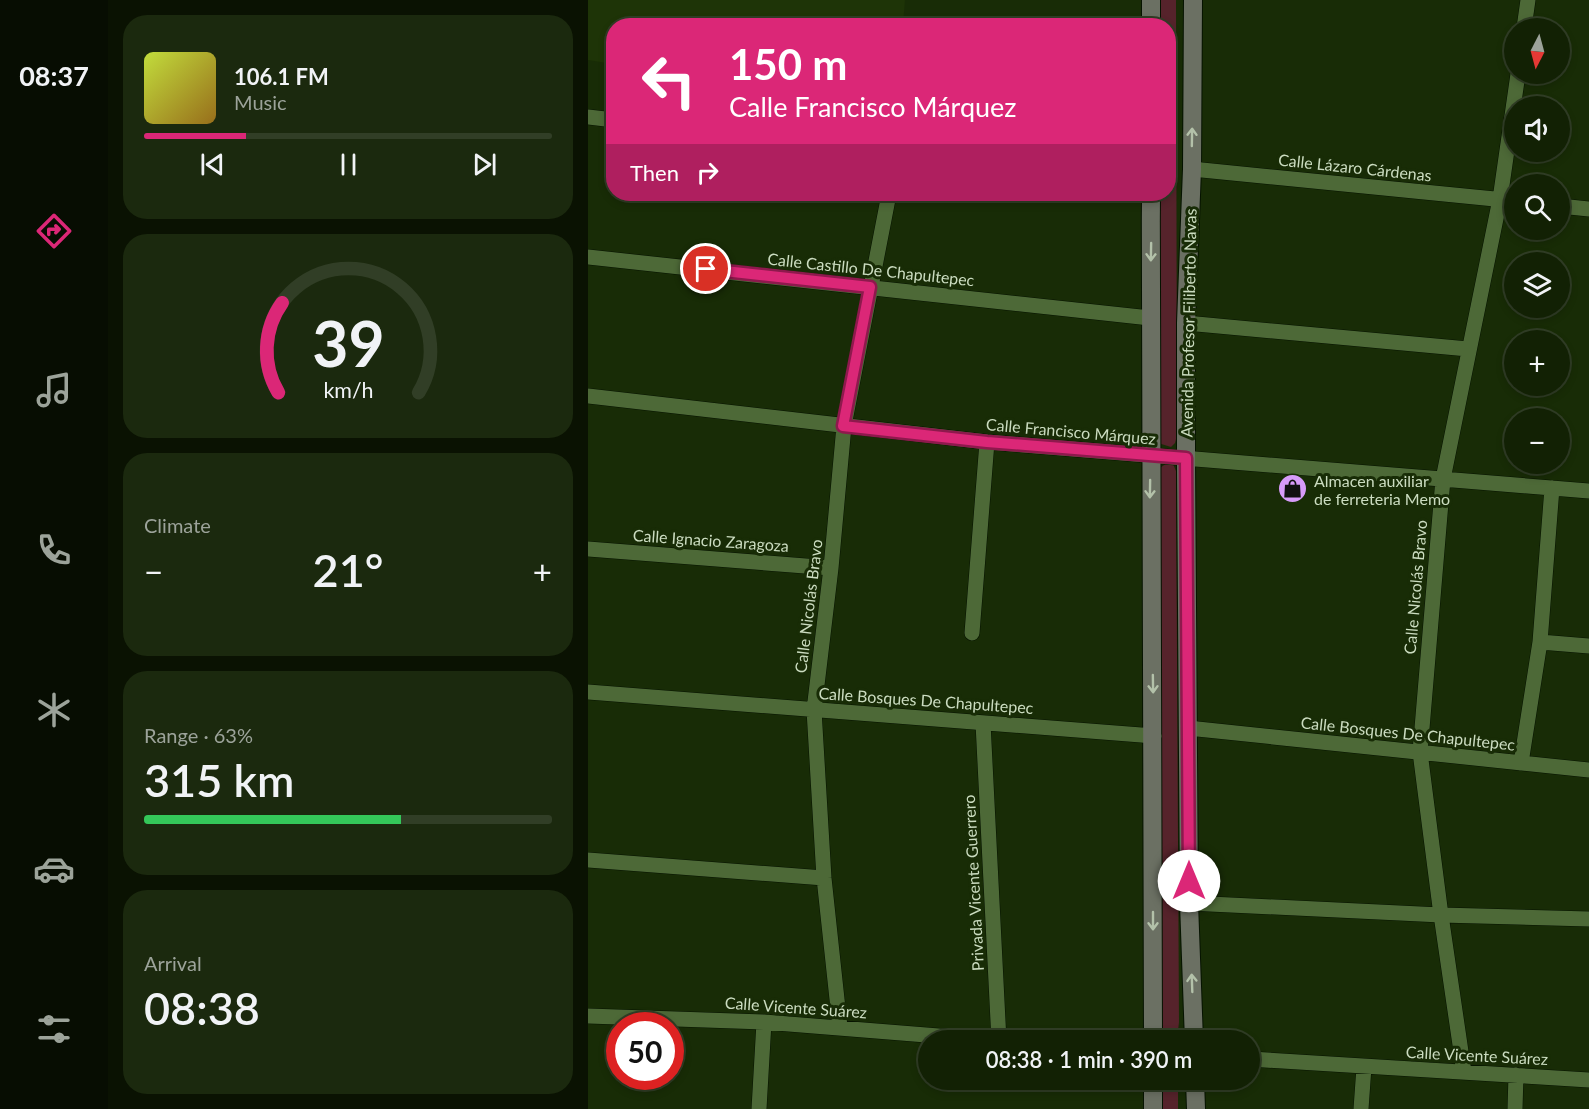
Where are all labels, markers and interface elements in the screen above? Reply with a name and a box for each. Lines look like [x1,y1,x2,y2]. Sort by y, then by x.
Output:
north arrow [1504,18,1570,84]
map controls [1504,18,1570,474]
text: 150 m [729,39,847,89]
icon: left [630,42,708,120]
text: 08:37 [19,59,89,92]
text: 106.1 FM [234,63,329,90]
text: Music [234,90,287,114]
text: Calle Francisco Márquez [729,90,1017,123]
button: sound [1504,96,1570,162]
one-way arrow [1186,127,1198,147]
icon: previous [196,148,229,181]
icon: pause [332,148,365,181]
icon: next [468,148,501,181]
street label: Calle Lázaro Cárdenas [1277,149,1433,185]
icon: right [691,156,724,189]
text: Then [630,159,679,186]
button: search [1504,174,1570,240]
street label: Avenida Profesor Filiberto Navas [1177,208,1199,438]
icon: directions [33,210,75,252]
one-way arrow [1145,241,1157,261]
pin [680,243,731,294]
street label: Calle Castillo De Chapultepec [767,249,976,289]
icon: arrive [689,252,722,285]
button: layers [1504,252,1570,318]
text: 39 [312,305,384,380]
button: + [1504,330,1570,396]
icon: music [33,369,75,411]
text: km/h [323,377,373,403]
button: − [1504,408,1570,474]
street label: Calle Francisco Márquez [985,414,1157,448]
place label: Almacen auxiliar de ferreteria Memo [1314,471,1450,508]
shop icon: Almacen auxiliar de ferreteria Memo [1277,473,1309,505]
one-way arrow [1145,478,1156,498]
text: Climate [144,513,211,537]
street label: Calle Nicolás Bravo [1400,519,1430,655]
street label: Calle Ignacio Zaragoza [632,525,790,555]
icon: phone [33,529,75,571]
street label: Calle Nicolás Bravo [790,538,826,674]
text: 21° [313,543,383,597]
text: − [144,551,163,591]
text: + [533,551,552,591]
one-way arrow [1147,673,1158,693]
street label: Calle Bosques De Chapultepec [818,683,1034,717]
icon: climate [33,689,75,731]
street label: Calle Bosques De Chapultepec [1300,712,1516,754]
text: Range · 63% [144,723,253,747]
text: 315 km [144,753,294,807]
street label: Privada Vicente Guerrero [959,794,987,972]
icon: car [33,848,75,890]
position arrow [1157,849,1221,913]
one-way arrow [1147,910,1159,930]
text: Arrival [144,951,202,975]
one-way arrow [1186,973,1197,993]
text: 08:38 [144,981,260,1035]
street label: Calle Vicente Suárez [724,993,868,1021]
icon: filters [33,1008,75,1050]
speed limit sign: 50 [606,1012,684,1090]
street label: Calle Vicente Suárez [1405,1042,1549,1068]
text: 08:38 · 1 min · 390 m [986,1046,1192,1073]

